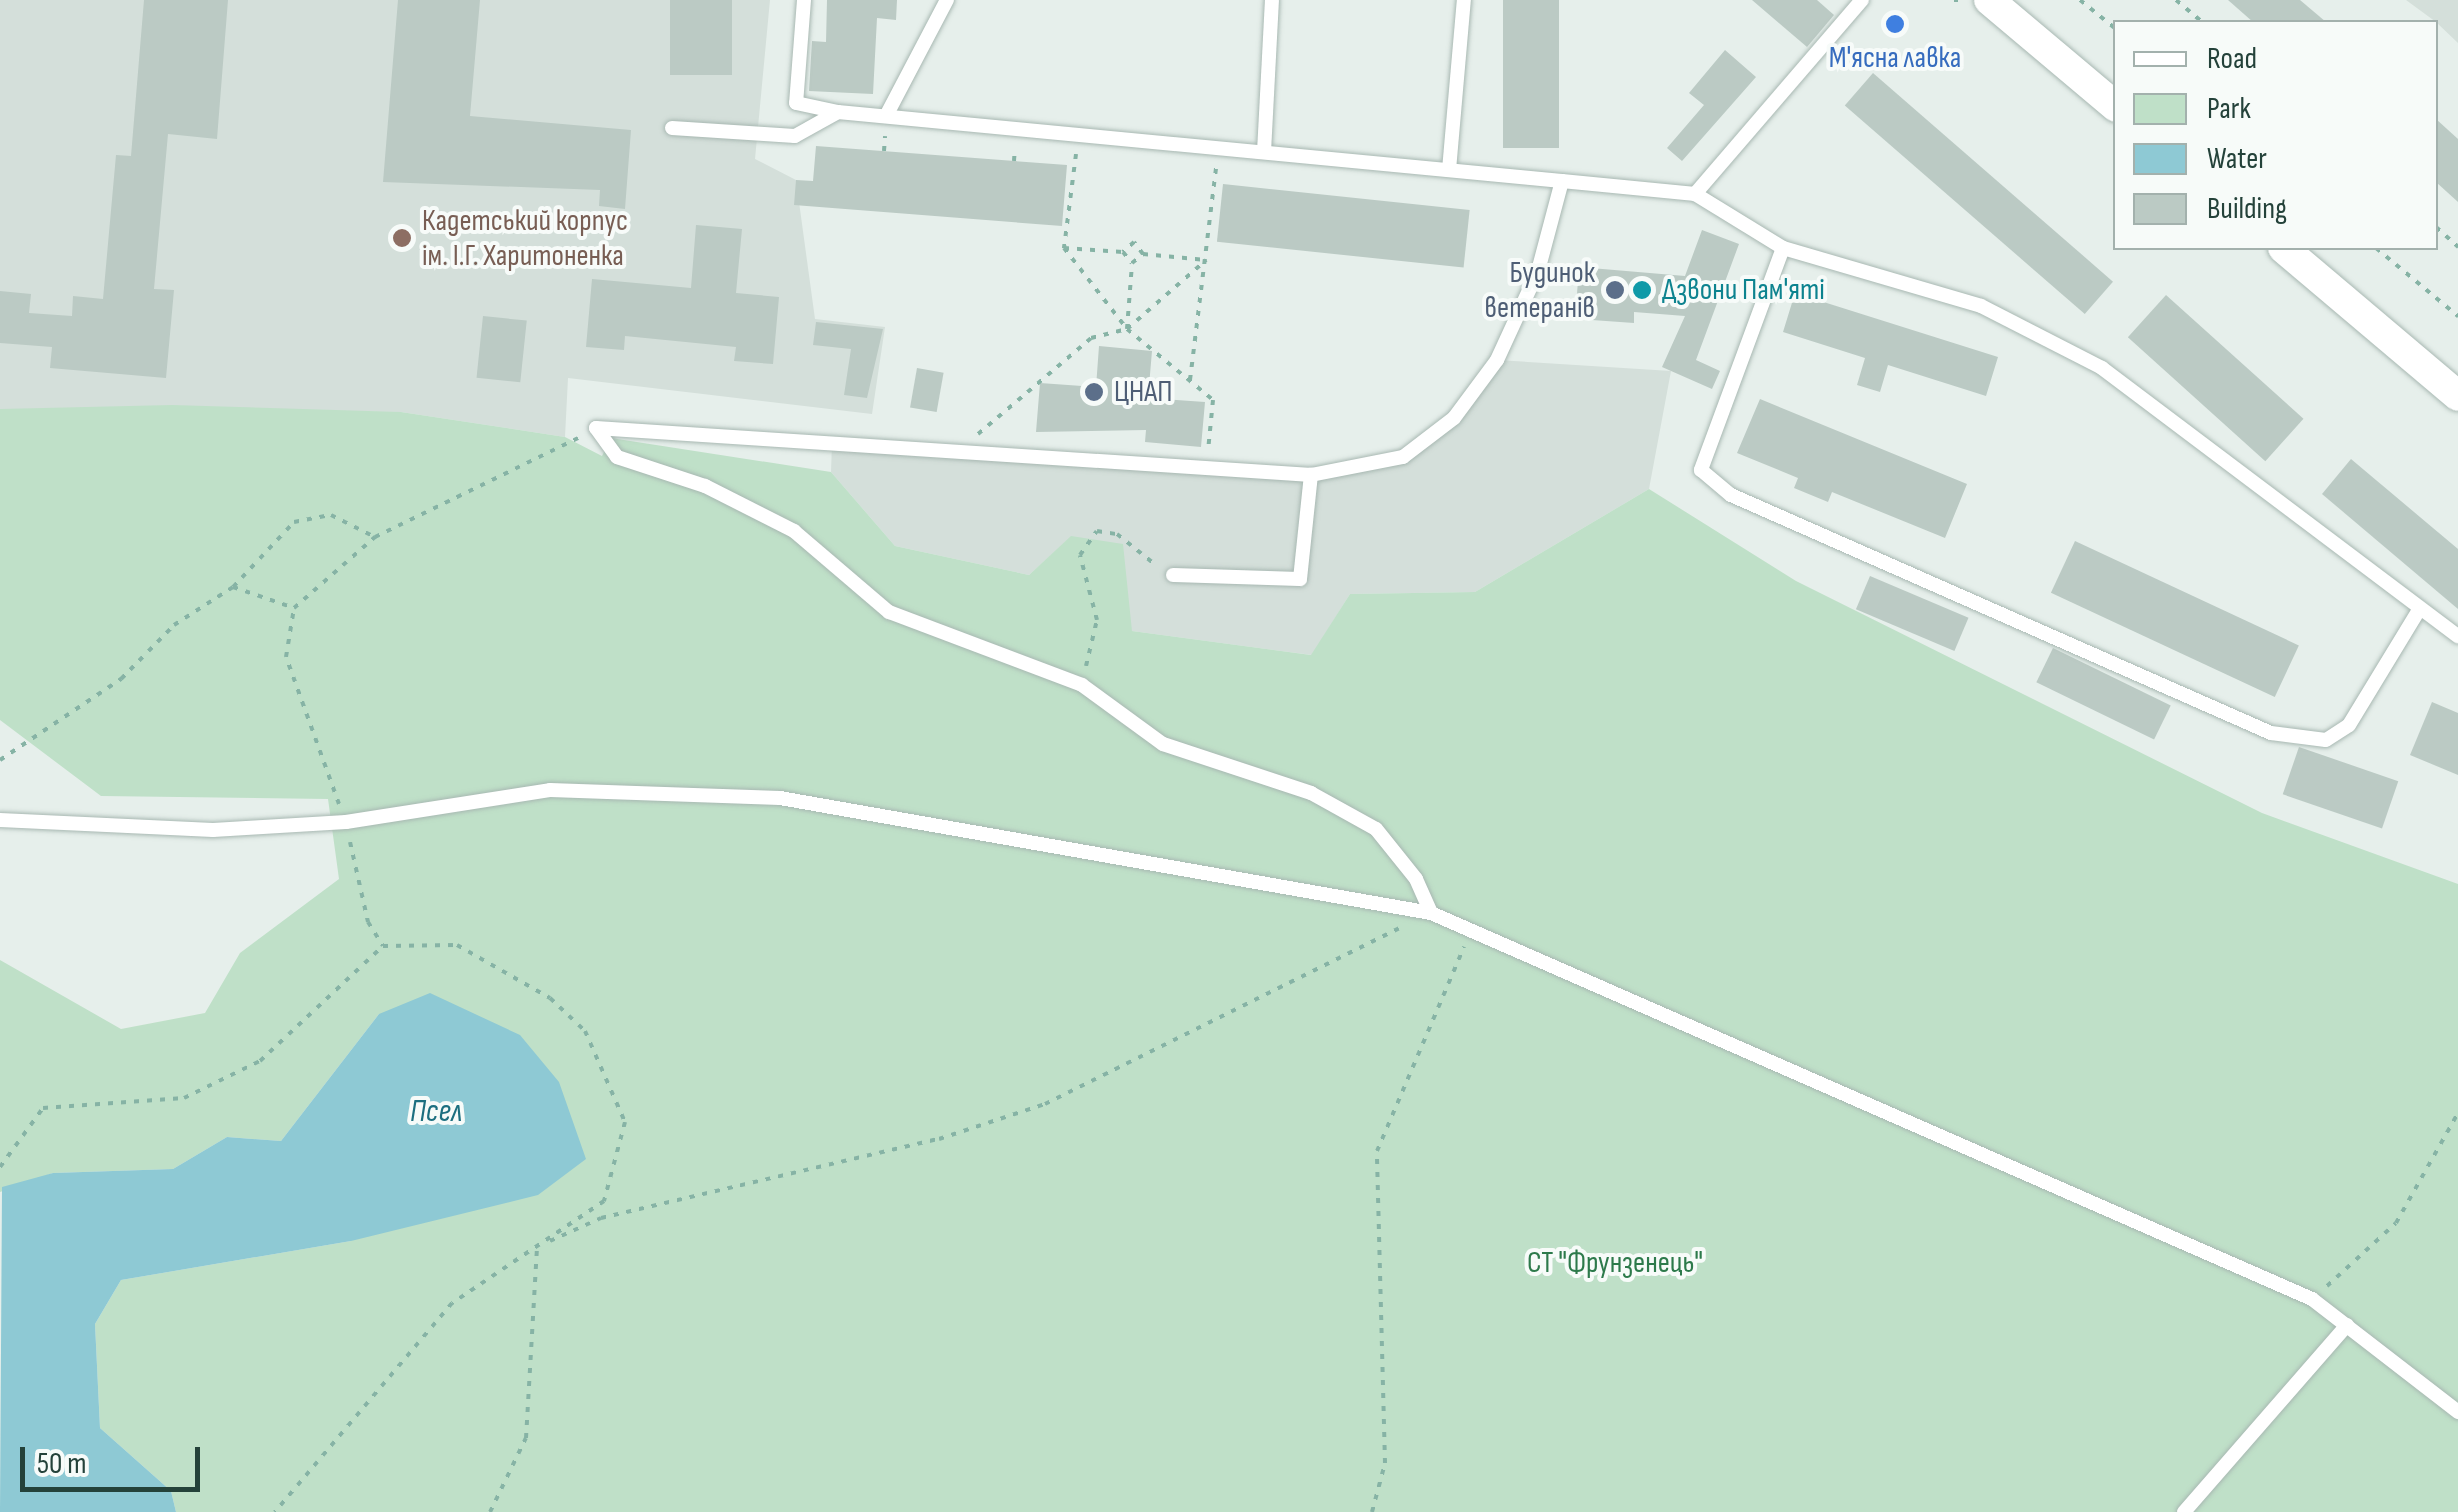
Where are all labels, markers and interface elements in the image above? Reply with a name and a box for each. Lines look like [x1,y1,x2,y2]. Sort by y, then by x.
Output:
marker: М'ясна лавка [1884,13,1906,35]
legend [2113,20,2438,250]
place label: М'ясна лавка [1829,40,1961,76]
text: Road [2207,41,2257,77]
text: Park [2207,91,2251,127]
text: Water [2207,141,2267,177]
text: Building [2207,191,2287,227]
place label: Кадетський корпус ім. І.Г. Харитоненка [422,203,628,274]
marker: Кадетський корпус ім. І.Г. Харитоненка [391,227,413,249]
place label: Будинок ветеранів [1485,255,1595,326]
place label: Дзвони Пам'яті [1662,272,1825,308]
marker: Будинок ветеранів [1604,279,1626,301]
marker: Дзвони Пам'яті [1631,279,1653,301]
place label: ЦНАП [1114,374,1172,410]
marker: ЦНАП [1083,381,1105,403]
water label: Псел [410,1093,462,1131]
park label: СТ "Фрунзенець" [1527,1245,1703,1281]
scale bar [25,1427,205,1489]
text: 50 m [37,1446,86,1482]

